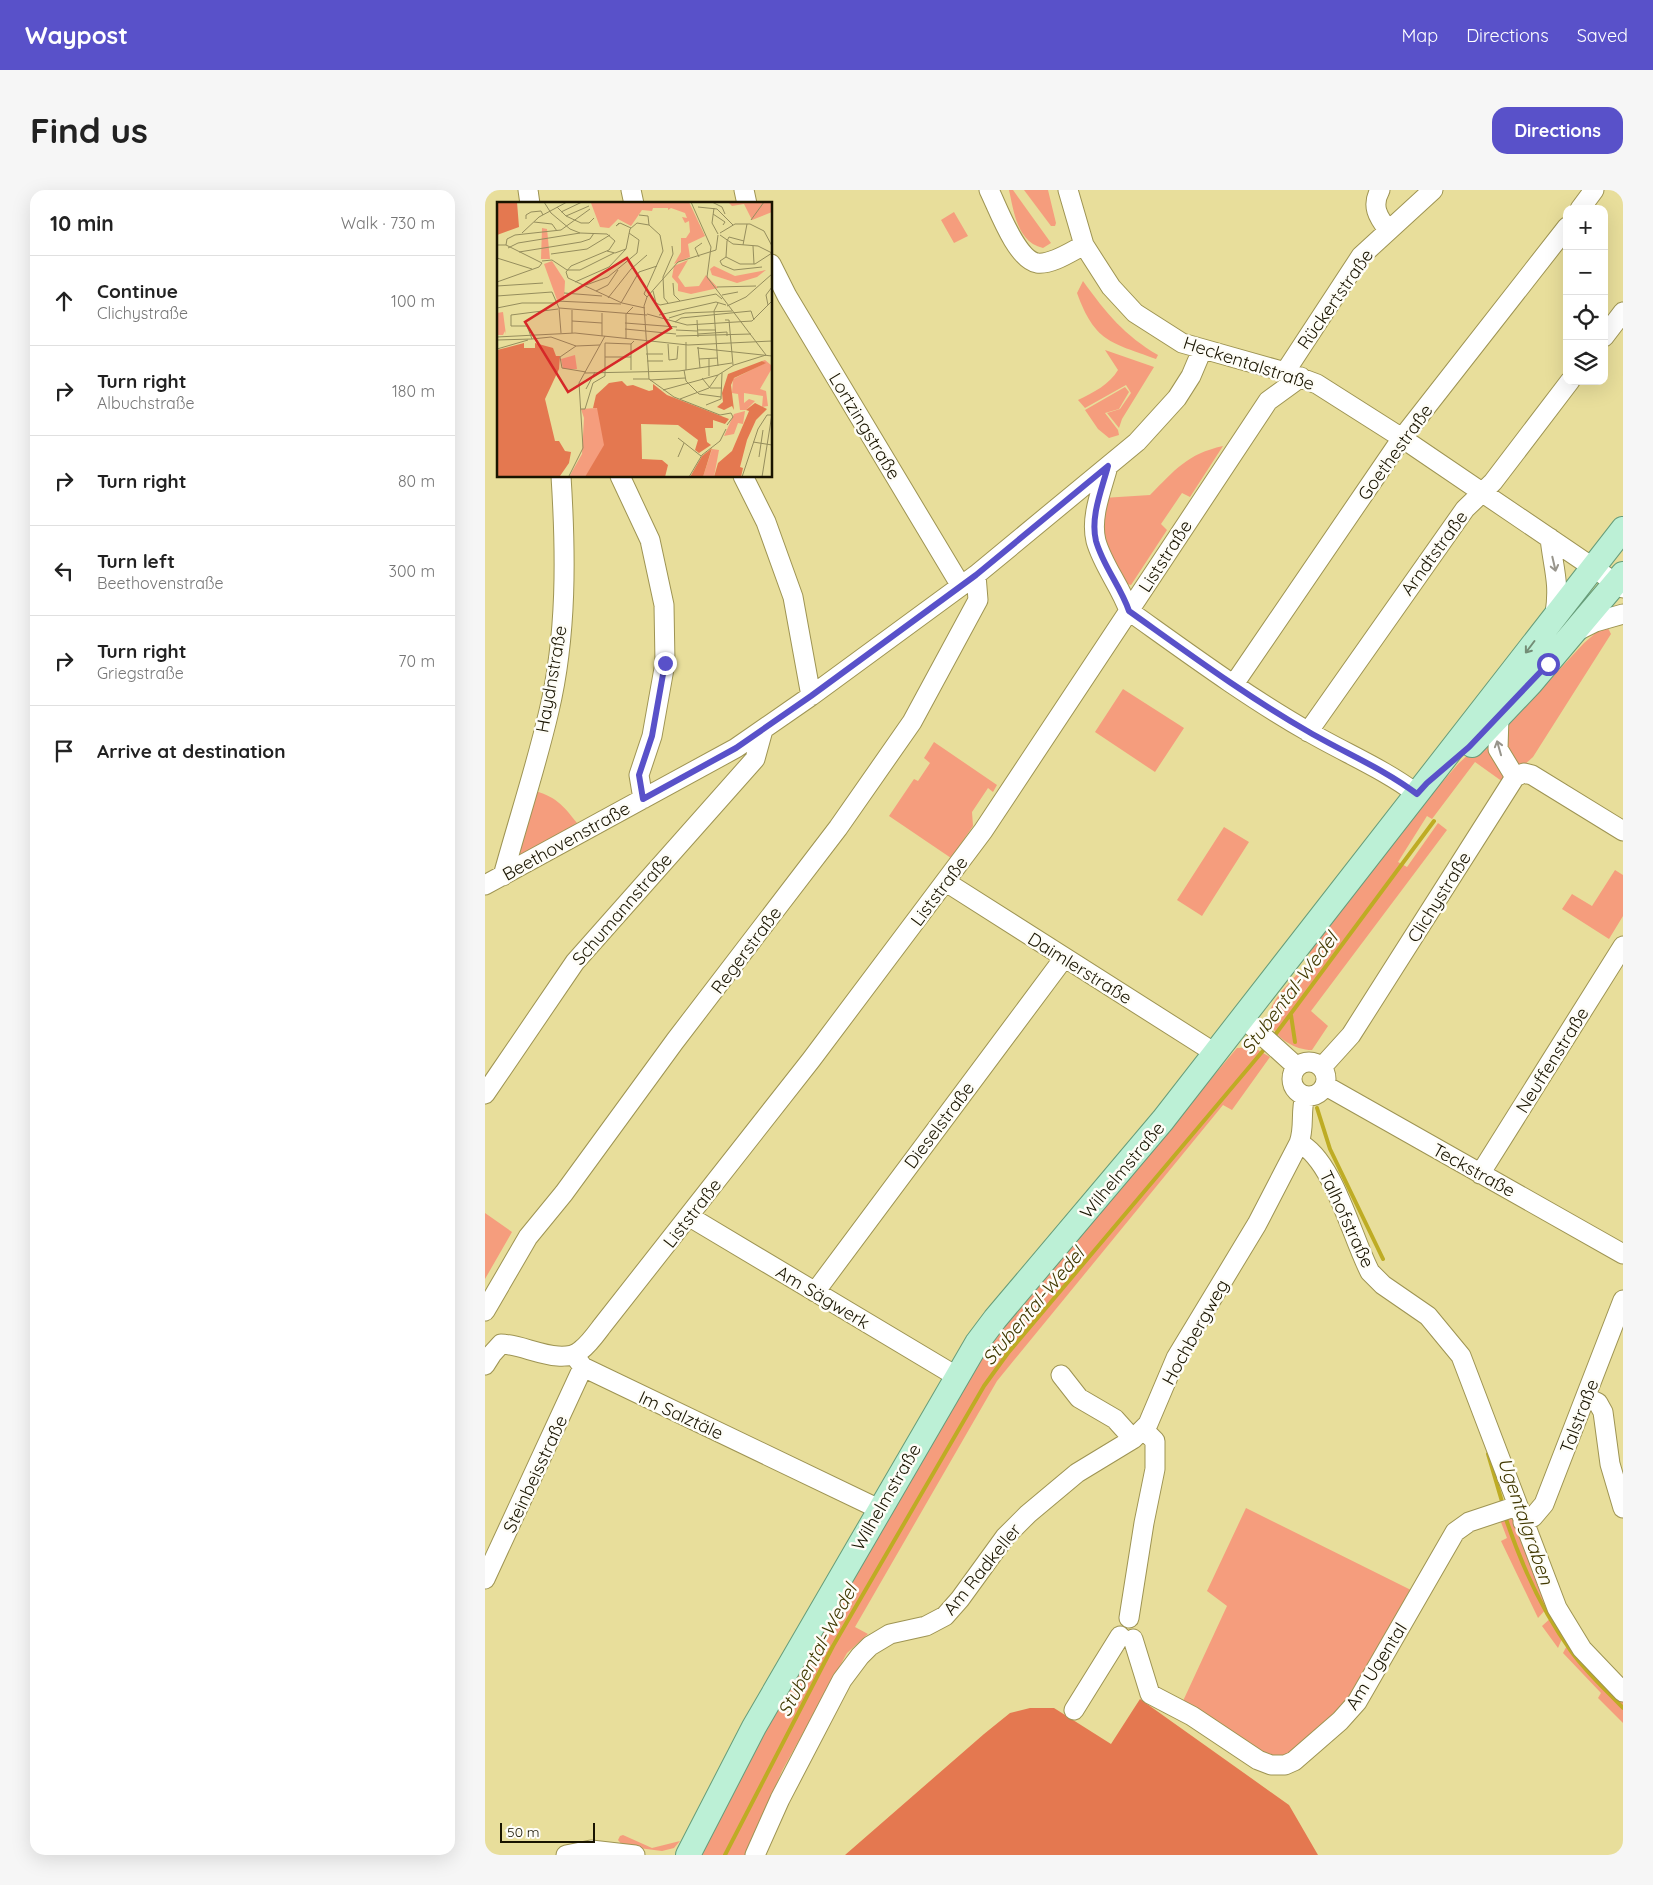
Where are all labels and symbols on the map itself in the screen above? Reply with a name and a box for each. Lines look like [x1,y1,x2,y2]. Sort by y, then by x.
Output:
inset map [497,202,773,478]
street label: Rückertstraße [1292,244,1378,354]
street label: Heckentalstraße [1180,331,1318,395]
street label: Lortzingstraße [824,368,906,484]
street label: Goethestraße [1352,399,1438,505]
street label: Arndtstraße [1395,506,1473,600]
street label: Liststraße [1133,516,1197,596]
one-way arrow [1549,555,1559,571]
street label: Haydnstraße [530,624,572,734]
one-way arrow [1525,640,1535,654]
route end [654,652,677,675]
route start [1537,653,1560,676]
one-way arrow [1494,741,1504,757]
street label: Beethovenstraße [498,796,634,886]
street label: Clichystraße [1402,847,1476,947]
street label: Schumannstraße [567,848,677,970]
street label: Liststraße [905,852,973,930]
street label: Regerstraße [706,902,786,998]
water label: Stubental-Wedel [1235,925,1344,1059]
street label: Daimlerstraße [1024,927,1136,1009]
street label: Neuffenstraße [1510,1003,1594,1117]
street label: Dieselstraße [899,1077,979,1173]
street label: Wilhelmstraße [1075,1117,1169,1223]
street label: Teckstraße [1429,1138,1519,1202]
street label: Talhofstraße [1314,1167,1380,1271]
street label: Liststraße [658,1174,726,1252]
water label: Stubental-Wedel [977,1240,1091,1370]
street label: Am Sägwerk [772,1260,874,1334]
street label: Hochbergweg [1157,1275,1233,1389]
street label: Talstraße [1554,1376,1604,1456]
street label: Im Salztäle [635,1385,727,1445]
street label: Steinbeisstraße [498,1412,572,1536]
street label: Wilhelmstraße [846,1439,926,1555]
water label: Ugentalgraben [1493,1454,1559,1589]
street label: Am Radkeller [938,1518,1026,1620]
water label: Stubental-Wedel [772,1577,863,1720]
street label: Am Ugental [1340,1618,1412,1714]
scale bar [500,1820,595,1843]

